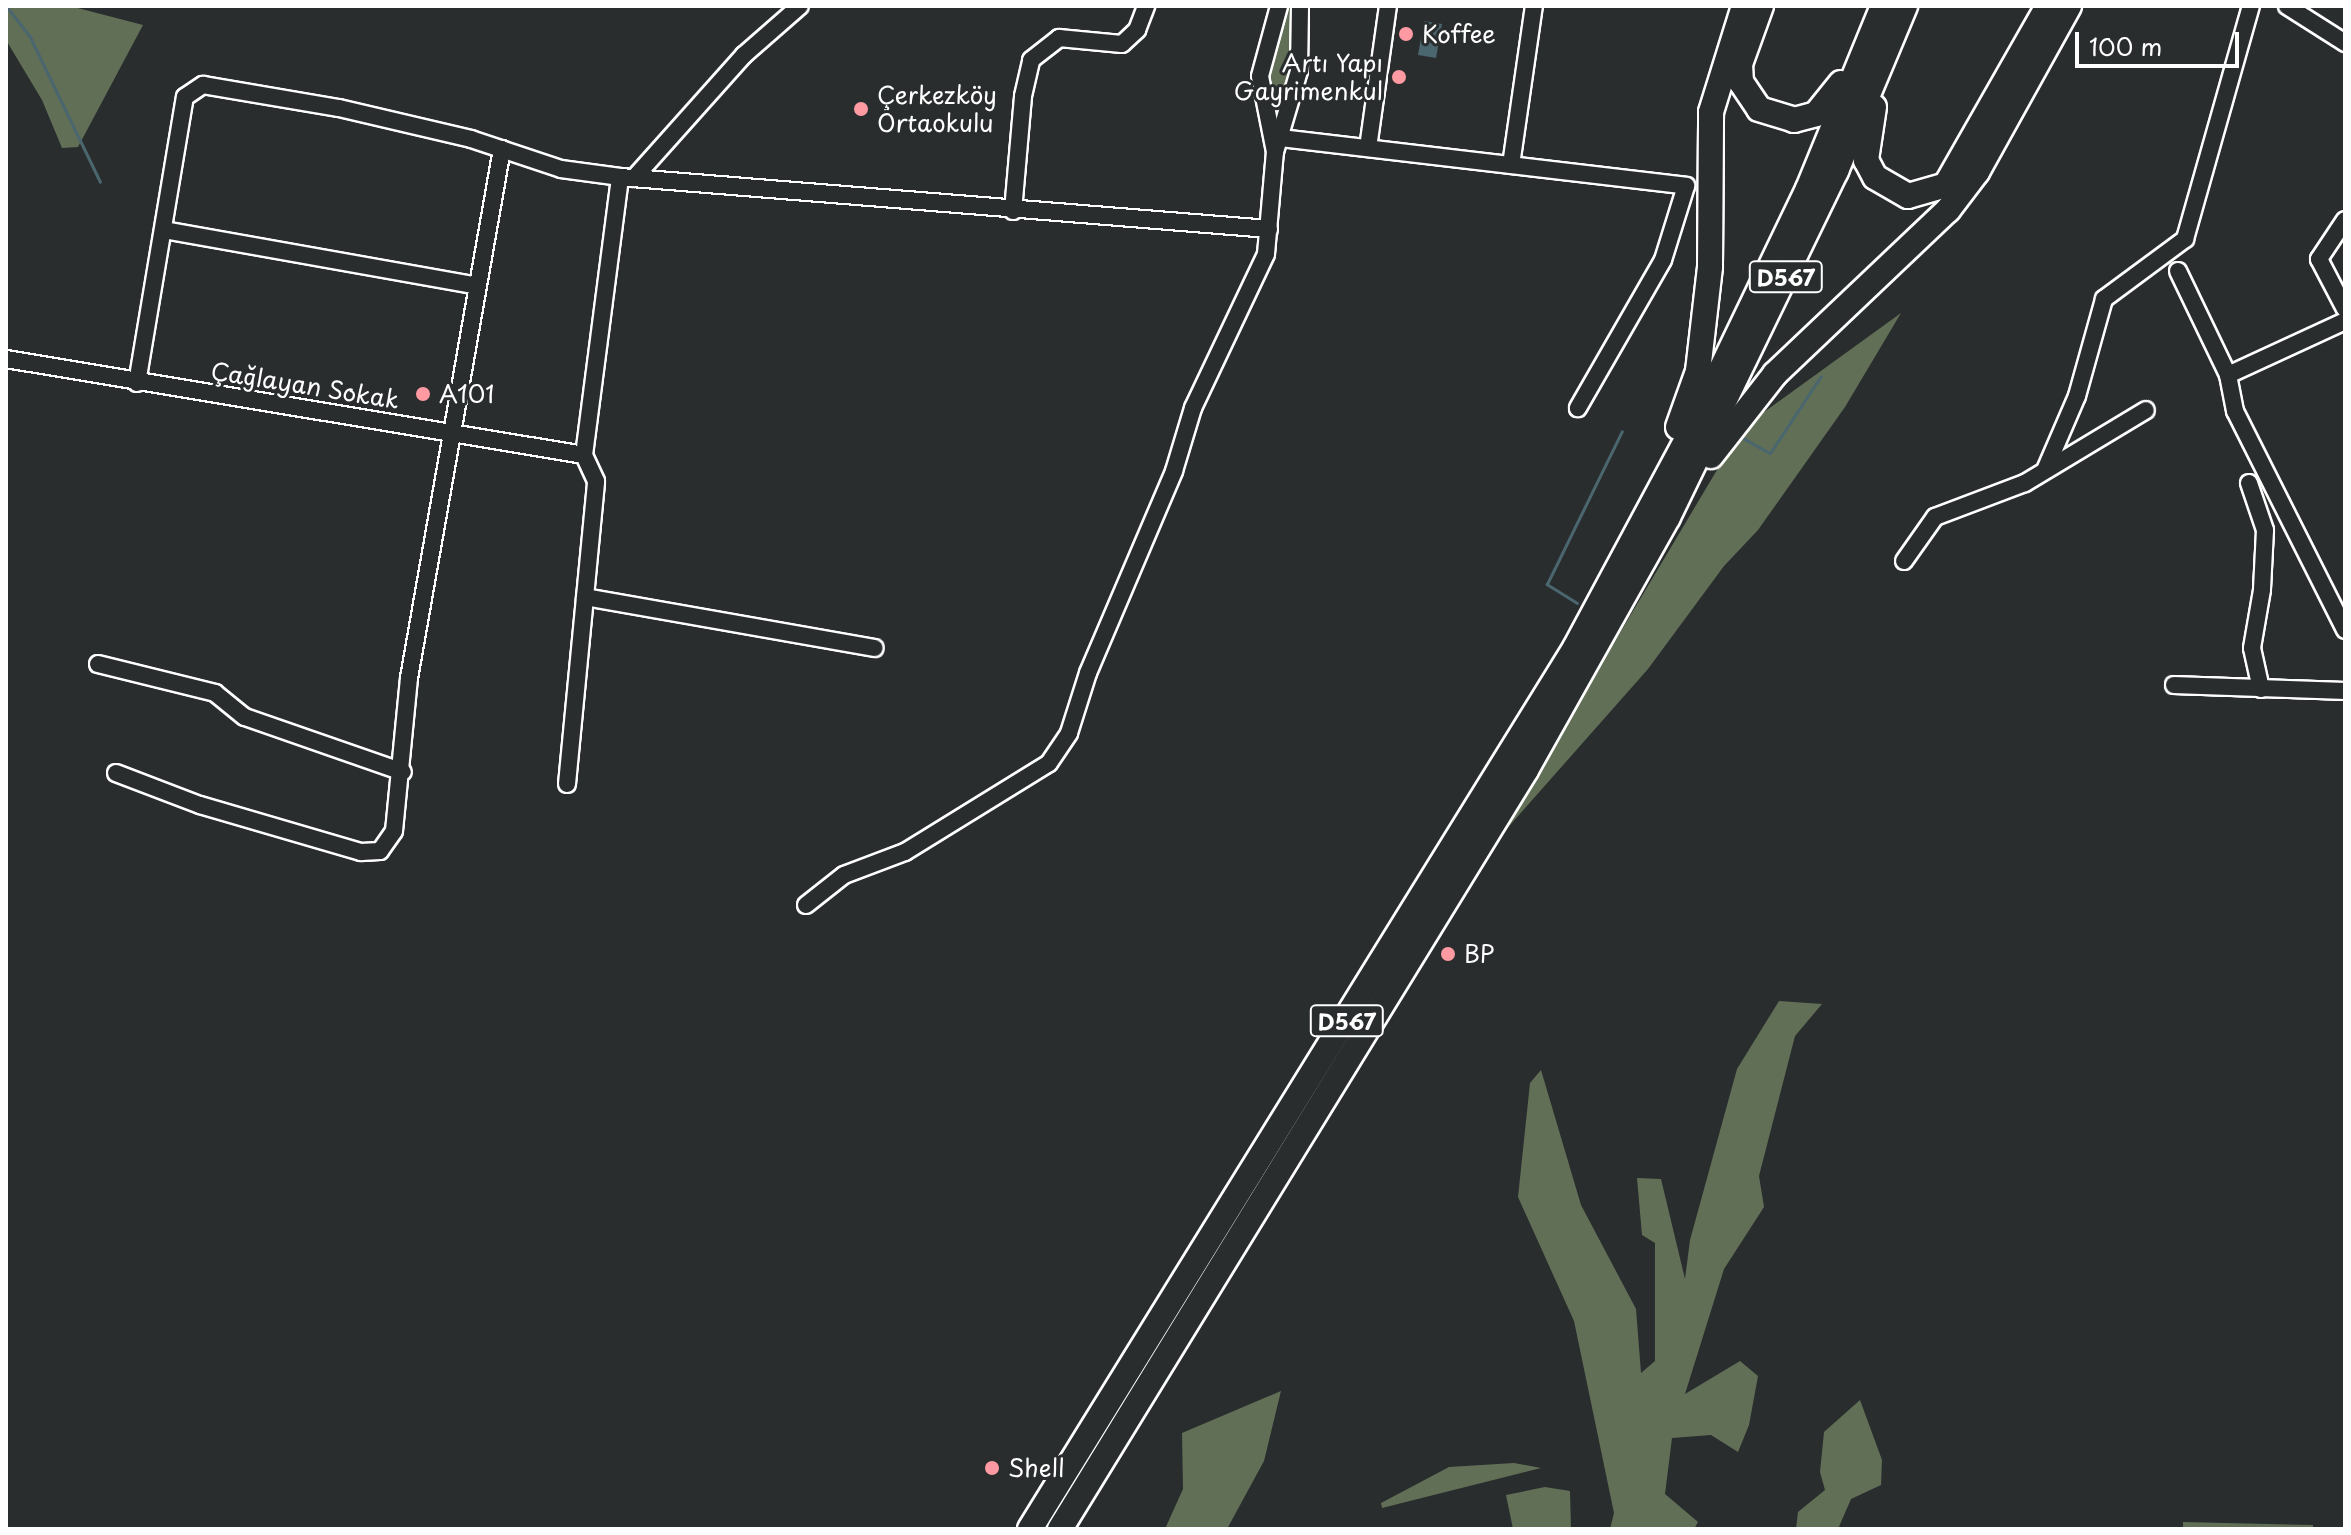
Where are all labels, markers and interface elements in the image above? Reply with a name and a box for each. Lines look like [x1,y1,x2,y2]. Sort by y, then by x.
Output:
scale bar [2079,16,2243,66]
place label: Koffee [1422,20,1496,48]
marker: Koffee [1397,25,1415,43]
text: 100 m [2089,28,2162,64]
place label: Artı Yapı Gayrimenkul [1234,49,1383,105]
marker: Artı Yapı Gayrimenkul [1390,68,1408,86]
place label: Çerkezköy Ortaokulu [877,81,997,137]
marker: Çerkezköy Ortaokulu [852,100,870,118]
road number: D567 [1748,259,1824,295]
street label: Çağlayan Sokak [209,356,401,414]
place label: A101 [439,380,494,408]
marker: A101 [414,385,432,403]
place label: BP [1464,940,1495,968]
marker: BP [1439,945,1457,963]
road number: D567 [1309,1003,1385,1039]
place label: Shell [1008,1454,1065,1482]
marker: Shell [983,1459,1001,1477]

